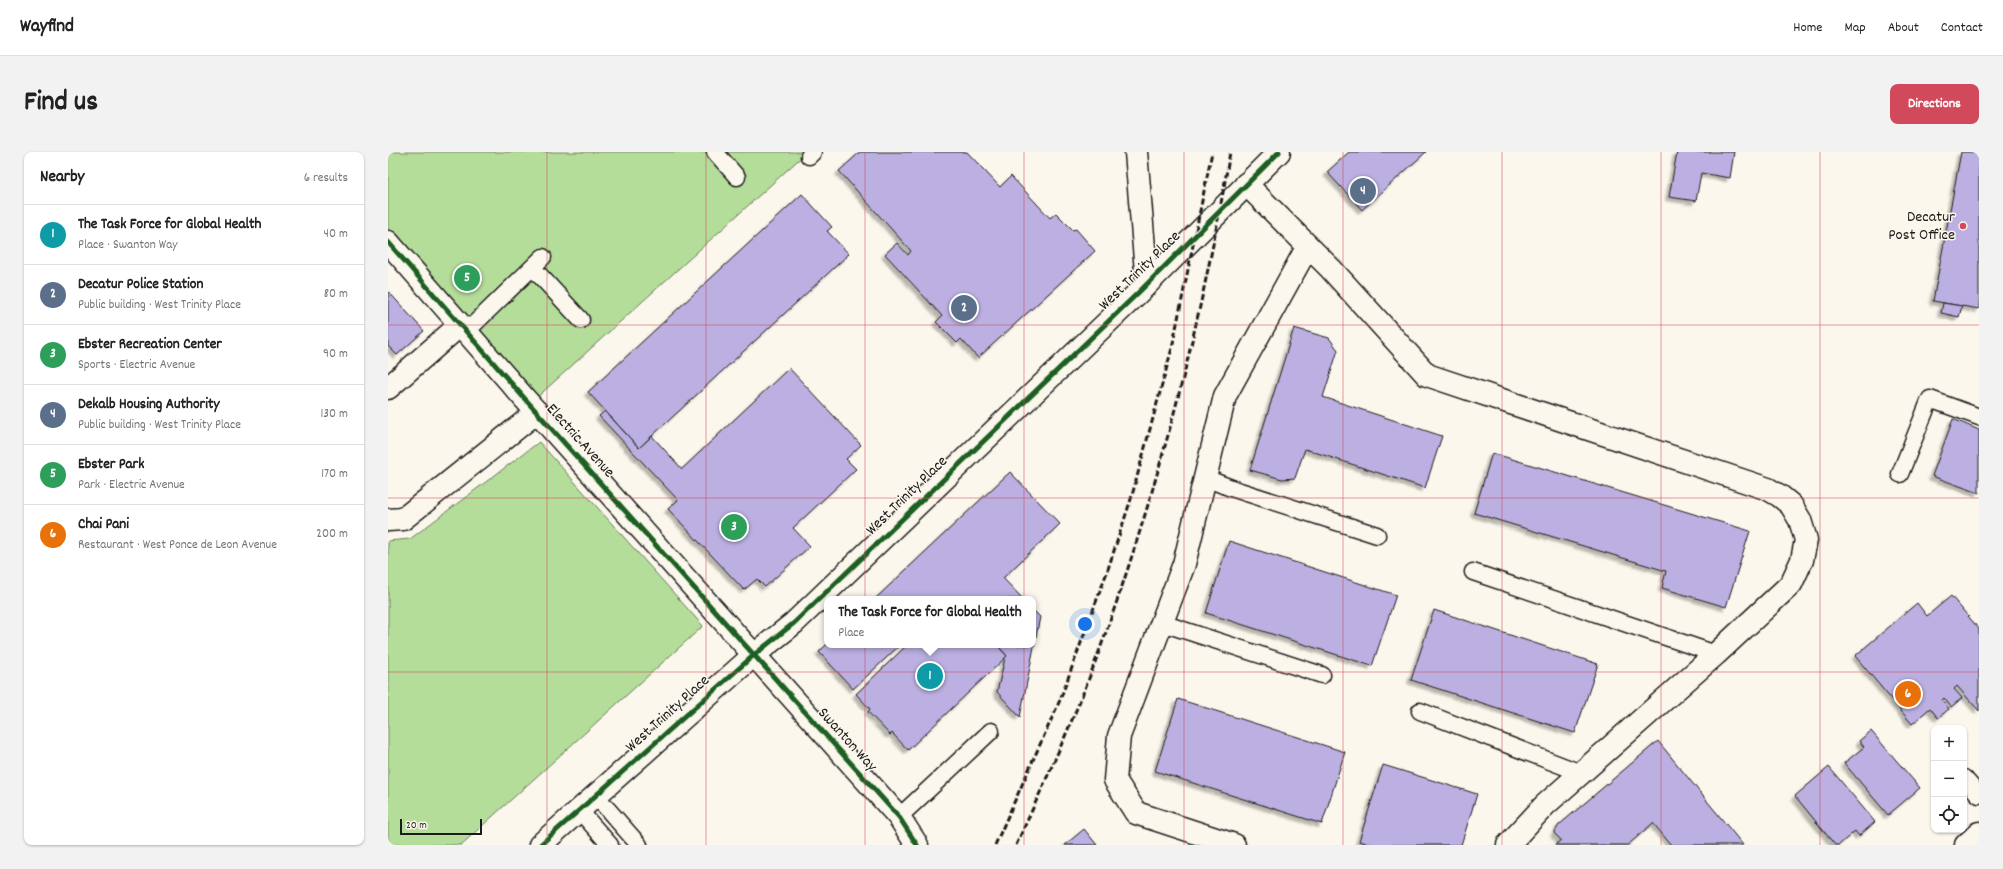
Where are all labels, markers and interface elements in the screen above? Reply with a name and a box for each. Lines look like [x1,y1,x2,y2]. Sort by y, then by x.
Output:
text: Wayfind [20,14,74,41]
text: Home [1793,18,1822,38]
text: Map [1844,18,1866,38]
text: About [1888,18,1919,38]
text: Contact [1941,18,1983,38]
text: Find us [24,84,98,124]
button: Directions [1890,84,1979,124]
text: Nearby [40,166,84,190]
text: 6 results [304,169,348,188]
pin: 4 [1350,176,1376,206]
place label: Decatur Post Office [1888,206,1955,247]
text: The Task Force for Global Health [78,214,261,236]
marker: Decatur Post Office [1958,221,1968,231]
text: 1 [52,225,54,244]
text: 40 m [324,225,348,244]
street label: West Trinity Place [1094,226,1186,316]
text: Place · Swanton Way [78,236,178,255]
pin: 5 [454,263,480,293]
text: Decatur Police Station [78,274,203,296]
text: 2 [50,285,56,304]
text: 80 m [324,285,348,304]
pin: 2 [951,293,977,323]
text: Public building · West Trinity Place [78,296,241,315]
text: Ebster Recreation Center [78,334,222,356]
text: 3 [50,345,56,364]
text: 90 m [323,345,348,364]
text: Sports · Electric Avenue [78,356,195,375]
text: Dekalb Housing Authority [78,394,220,416]
street label: Electric Avenue [540,399,620,483]
text: 4 [50,405,56,424]
text: 130 m [320,405,348,424]
text: Public building · West Trinity Place [78,416,241,435]
street label: West Trinity Place [861,451,953,541]
text: Ebster Park [78,454,144,476]
text: 5 [50,465,56,484]
text: 170 m [321,465,348,484]
text: Park · Electric Avenue [78,476,185,495]
pin: 3 [721,512,747,542]
text: Chai Pani [78,514,129,536]
text: 6 [50,525,56,544]
text: 200 m [316,525,348,544]
text: Restaurant · West Ponce de Leon Avenue [78,536,277,555]
popup [824,596,1036,648]
text: The Task Force for Global Health [838,602,1022,624]
your location [1075,614,1095,634]
text: Place [838,624,864,643]
pin: 1 [917,661,943,691]
street label: West Trinity Place [621,670,715,758]
pin: 6 [1895,679,1921,709]
street label: Swanton Way [812,703,882,778]
map controls [1931,725,1967,833]
button: + [1931,725,1967,761]
button: − [1931,761,1967,797]
button: locate [1931,797,1967,833]
scale bar [400,817,482,836]
text: 20 m [406,818,427,834]

